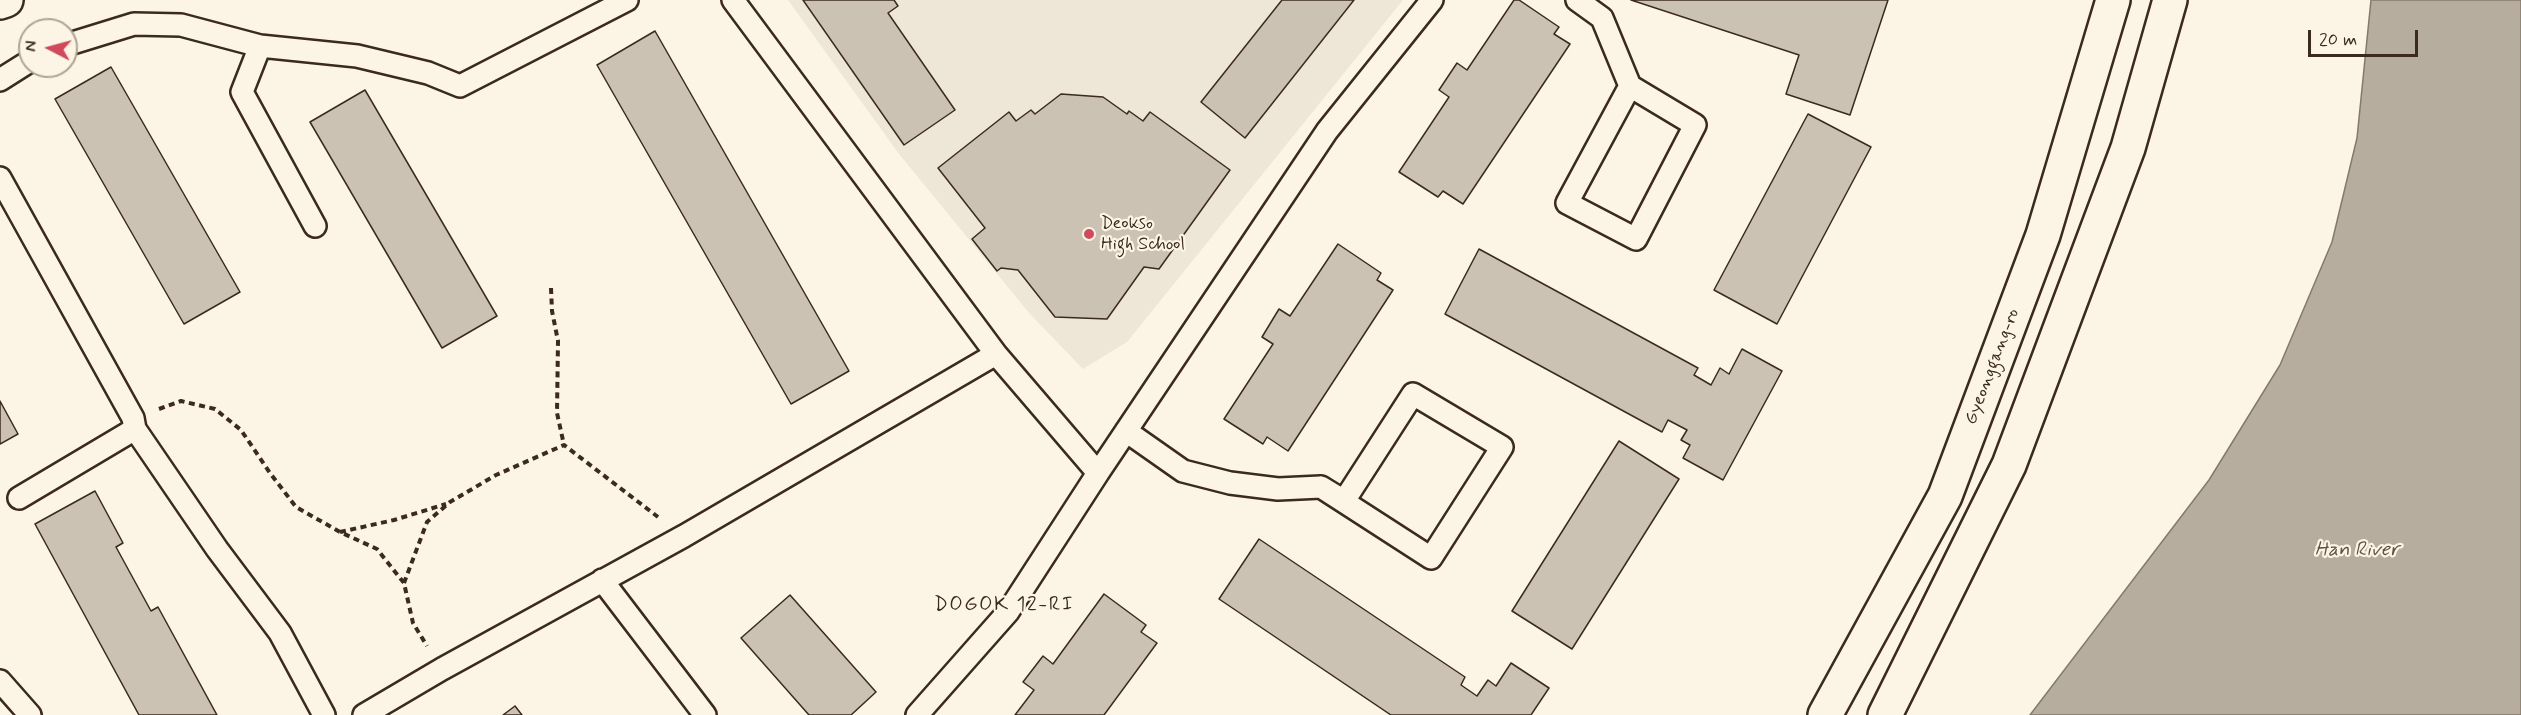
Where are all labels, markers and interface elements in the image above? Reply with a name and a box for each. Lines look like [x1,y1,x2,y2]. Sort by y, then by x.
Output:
north arrow [18,18,78,78]
scale bar [2311,18,2420,56]
text: 20 m [2319,28,2357,52]
text: N [21,40,43,53]
place label: Deokso High School [1101,213,1185,256]
marker: Deokso High School [1082,227,1096,241]
street label: Gyeonggang-ro [1961,306,2025,428]
water label: Han River [2315,539,2399,563]
district label: DOGOK 12-RI [935,594,1073,618]

